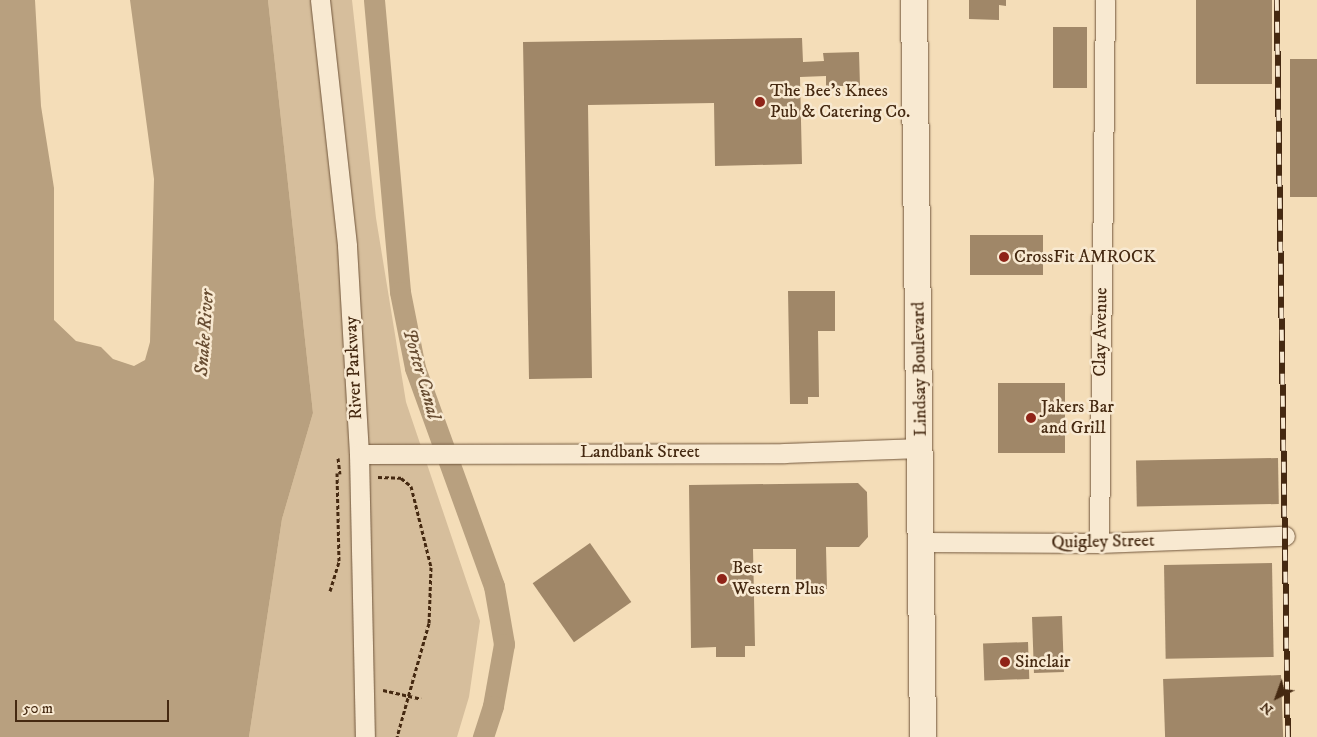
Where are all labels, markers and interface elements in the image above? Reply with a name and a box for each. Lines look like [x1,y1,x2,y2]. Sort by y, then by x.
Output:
place label: The Bee's Knees Pub & Catering Co. [770,81,910,124]
marker: The Bee's Knees Pub & Catering Co. [754,96,766,108]
place label: CrossFit AMROCK [1014,246,1156,268]
marker: CrossFit AMROCK [998,251,1010,263]
street label: Clay Avenue [1089,287,1113,377]
water label: Snake River [191,289,219,377]
street label: Lindsay Boulevard [908,301,932,437]
street label: River Parkway [341,316,367,420]
water label: Porter Canal [397,326,445,422]
place label: Jakers Bar and Grill [1041,397,1114,439]
marker: Jakers Bar and Grill [1025,412,1037,424]
street label: Landbank Street [580,441,700,463]
street label: Quigley Street [1051,530,1155,554]
place label: Best Western Plus [732,558,825,600]
marker: Best Western Plus [716,573,728,585]
place label: Sinclair [1015,651,1071,673]
marker: Sinclair [999,656,1011,668]
north arrow [1252,672,1302,722]
scale bar [18,690,171,722]
text: N [1257,698,1277,719]
text: 50 m [23,699,53,718]

